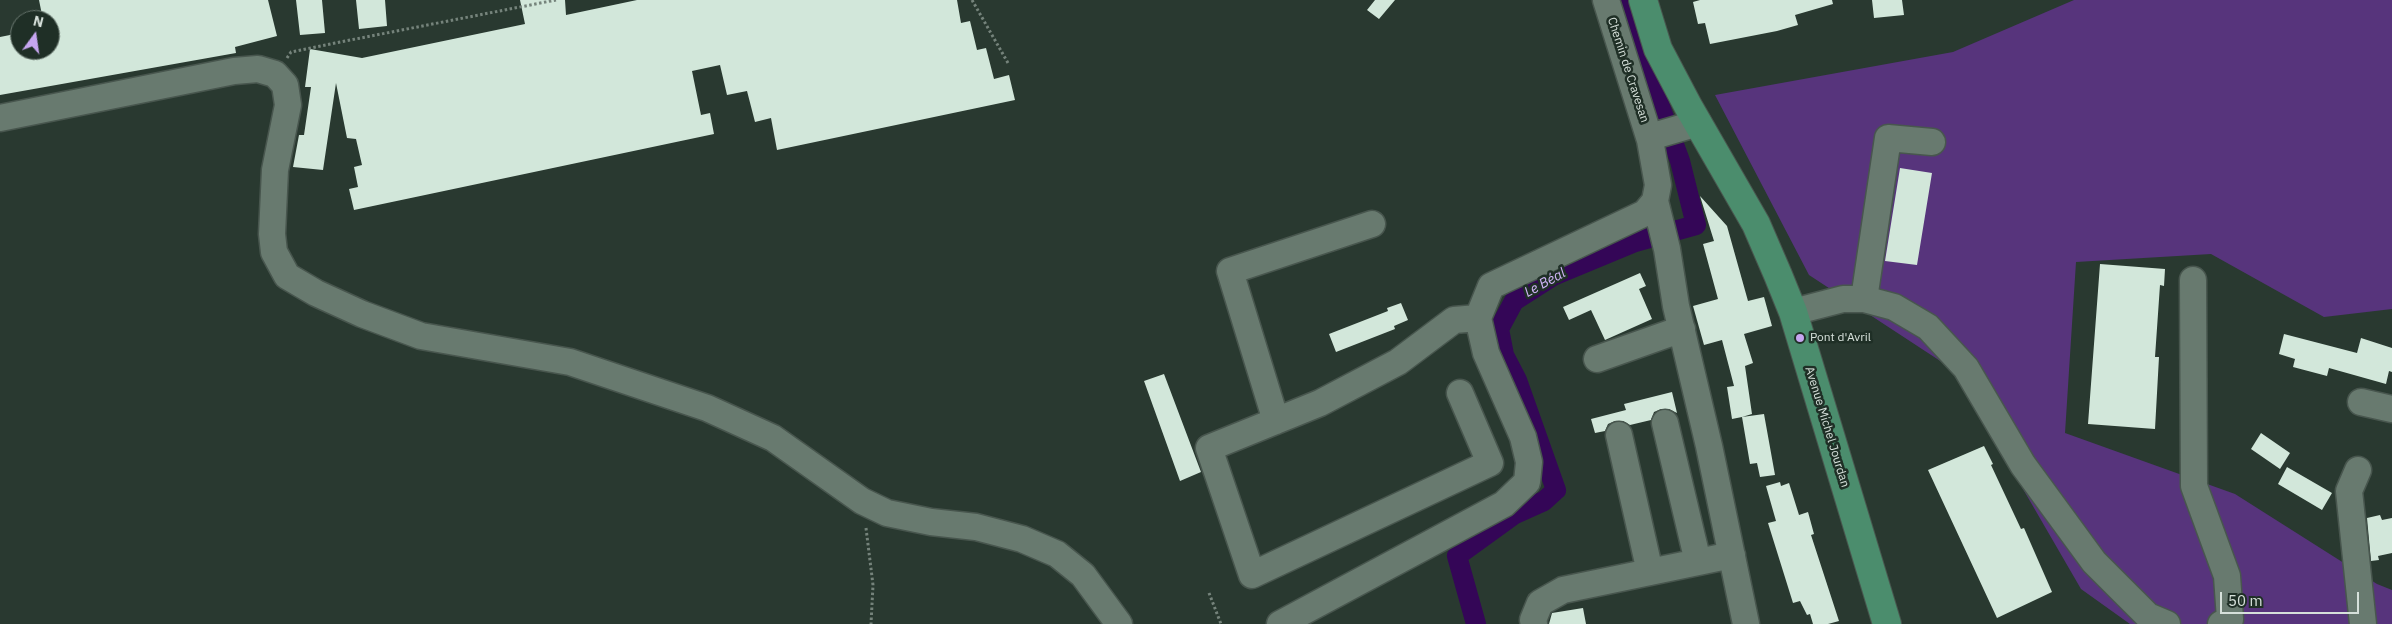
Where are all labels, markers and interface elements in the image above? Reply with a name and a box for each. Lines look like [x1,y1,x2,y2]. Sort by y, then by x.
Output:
north arrow [10,10,60,60]
text: N [31,11,45,31]
street label: Chemin de Cravesan [1604,15,1652,125]
water label: Le Béal [1521,265,1569,301]
place label: Pont d'Avril [1810,331,1871,345]
marker: Pont d'Avril [1794,332,1806,344]
street label: Avenue Michel Jourdan [1802,365,1852,489]
scale bar [2222,582,2361,614]
text: 50 m [2228,591,2263,610]

